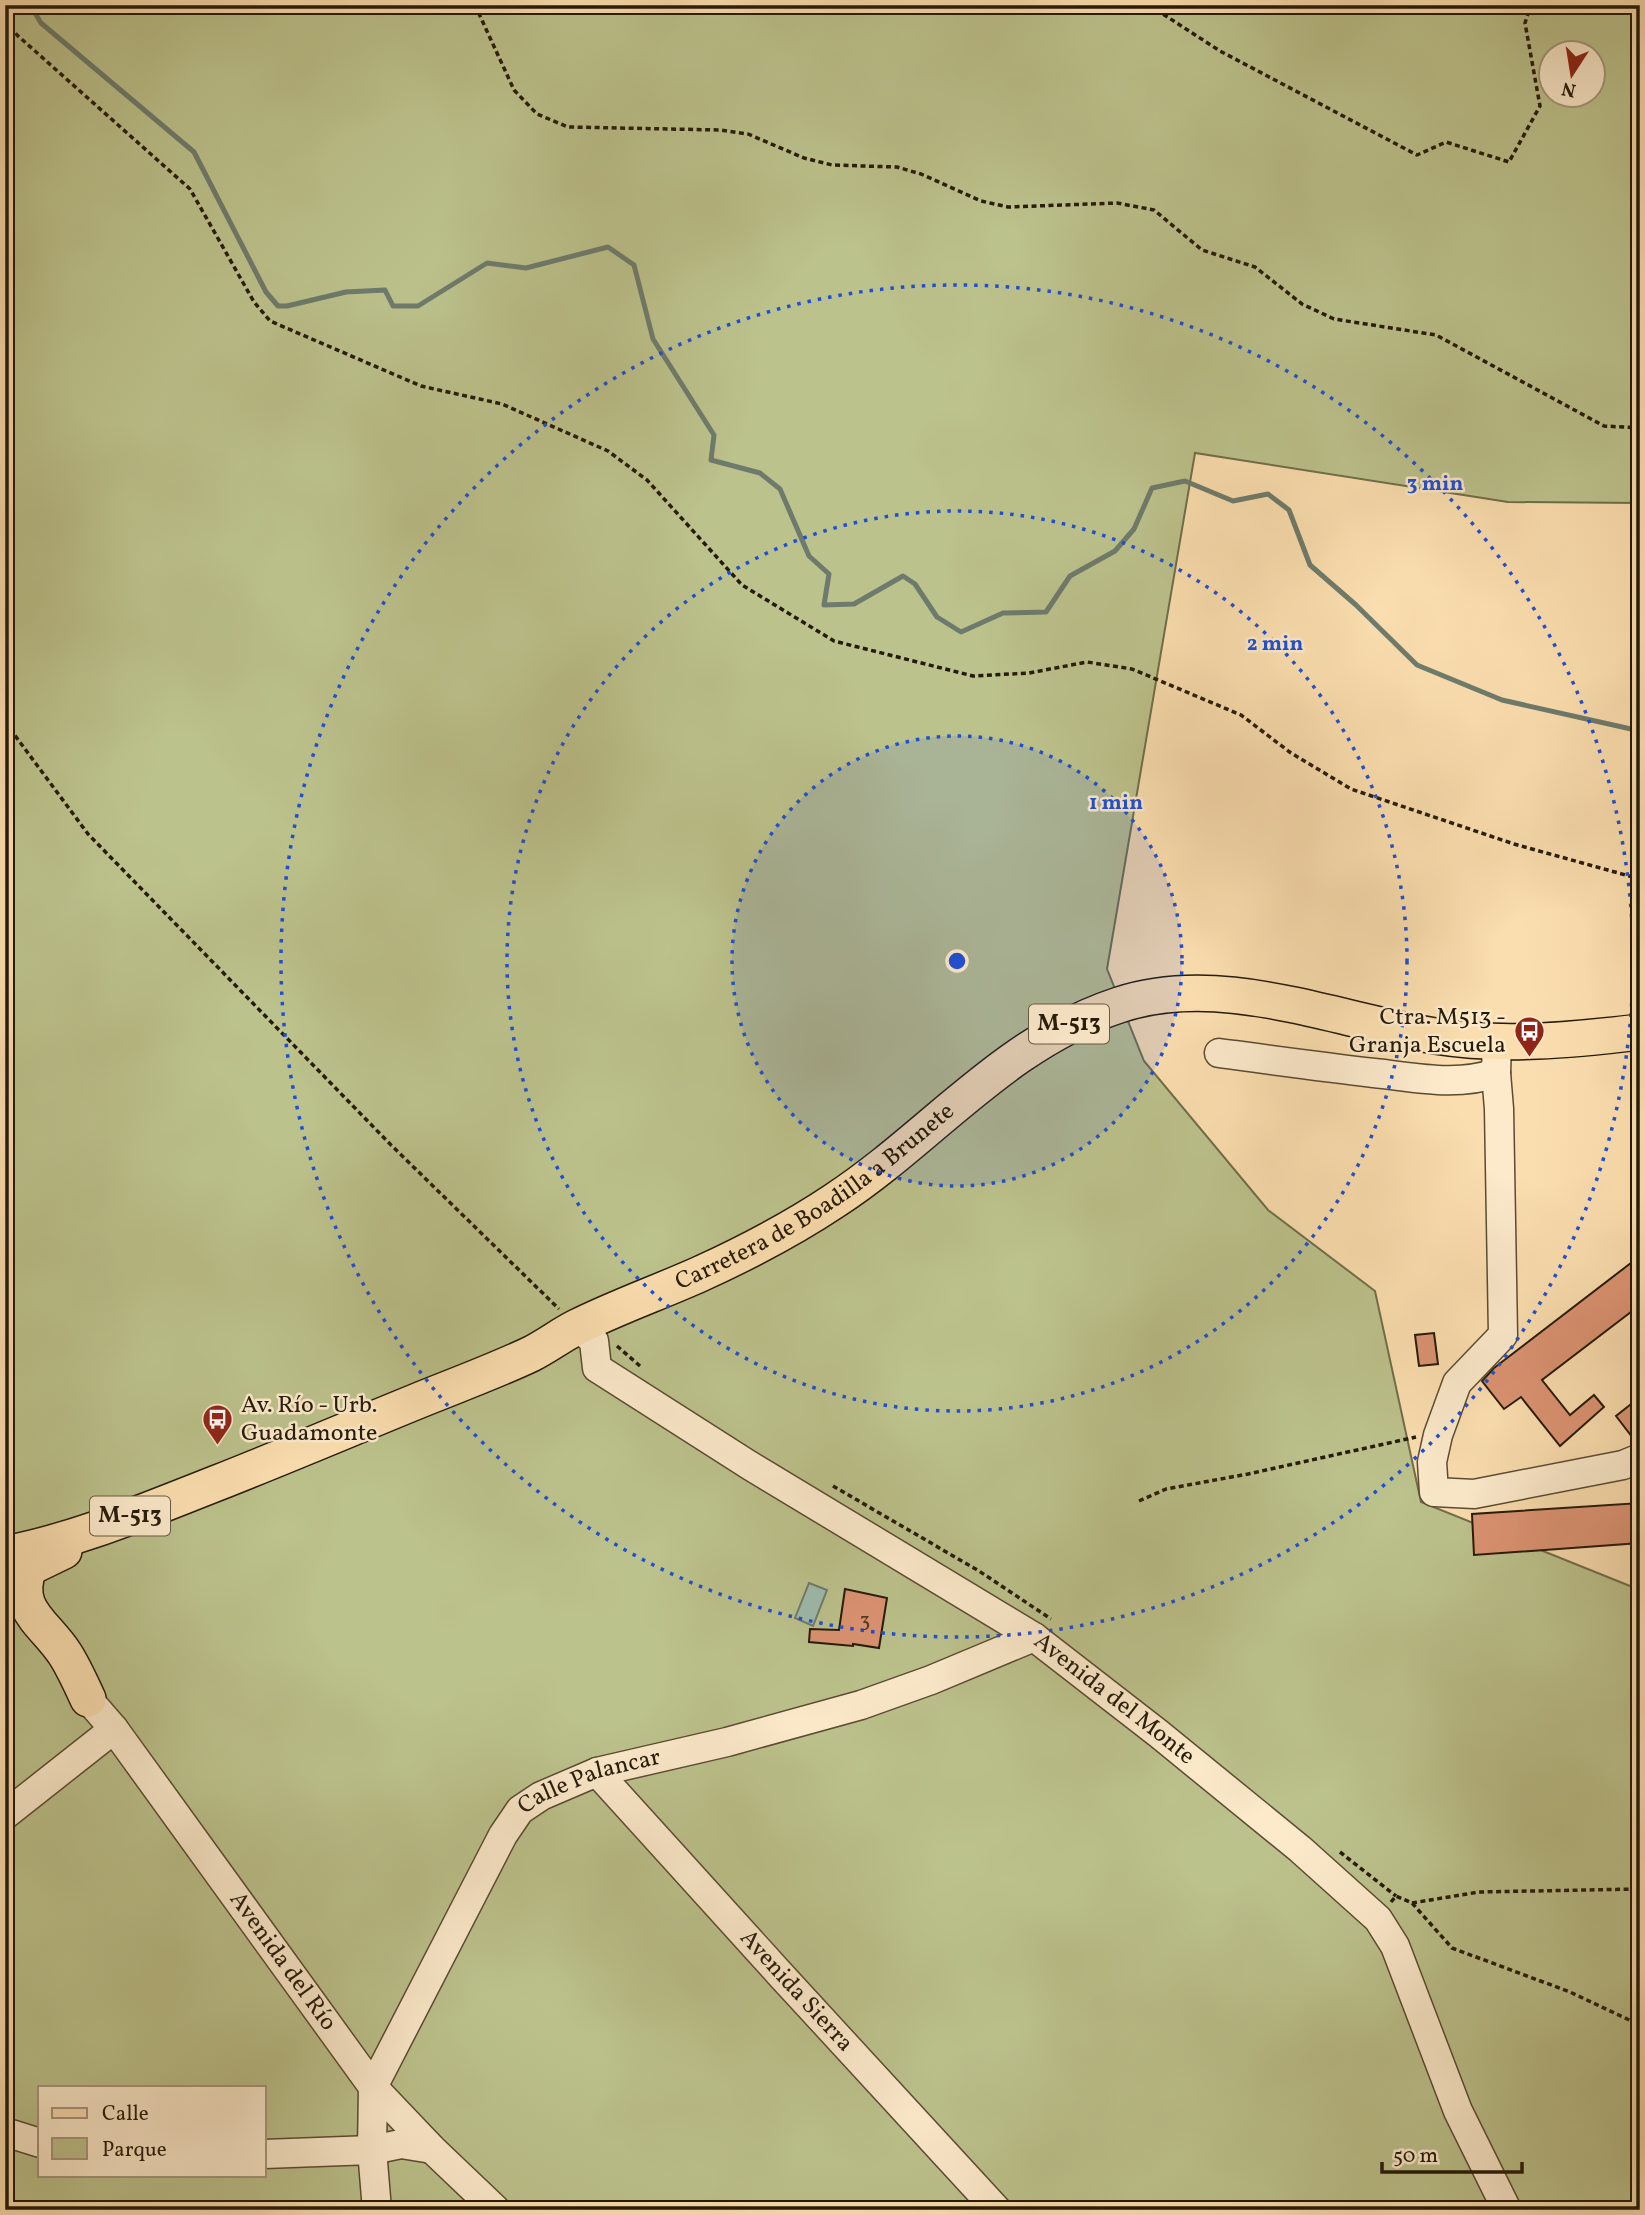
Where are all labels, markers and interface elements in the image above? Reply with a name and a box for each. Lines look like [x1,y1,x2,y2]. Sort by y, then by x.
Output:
north arrow [1536,38,1606,108]
text: N [1559,74,1578,103]
text: 3 min [1407,470,1463,499]
text: 2 min [1247,630,1303,659]
text: 1 min [1089,789,1143,818]
centre of rings [945,949,969,973]
place label: Ctra. M513 - Granja Escuela [1349,1001,1506,1063]
road number: M-513 [1029,1004,1109,1044]
bus stop icon: Ctra. M513 - Granja Escuela [1512,1015,1546,1059]
street label: Carretera de Boadilla a Brunete [670,1096,962,1300]
place label: Av. Río - Urb. Guadamonte [241,1389,377,1451]
bus stop icon: Av. Río - Urb. Guadamonte [201,1403,235,1447]
road number: M-513 [90,1497,170,1536]
house number: 3 [860,1606,870,1635]
street label: Avenida del Monte [1026,1625,1202,1773]
street label: Calle Palancar [511,1741,664,1824]
street label: Avenida del Río [220,1885,344,2038]
street label: Avenida Sierra [731,1923,861,2060]
legend [38,2086,266,2176]
text: Calle [102,2100,149,2129]
scale bar [1382,2131,1522,2175]
text: Parque [102,2136,167,2165]
text: 50 m [1393,2142,1438,2171]

